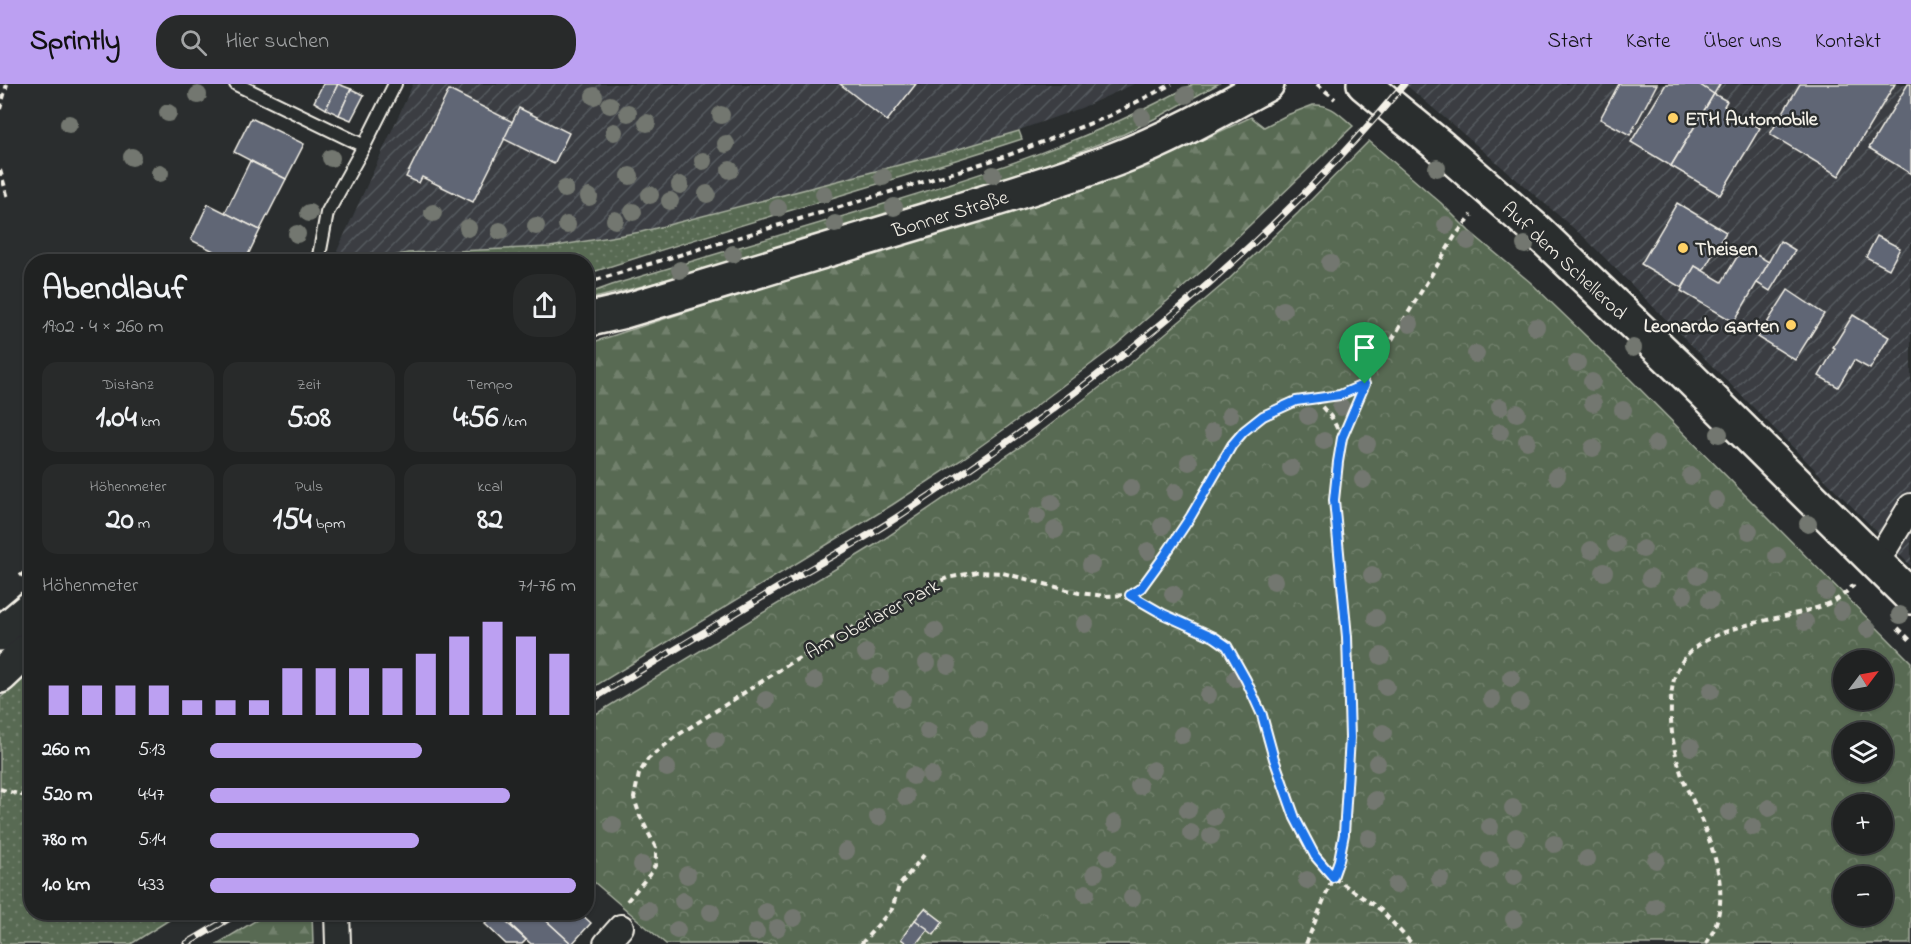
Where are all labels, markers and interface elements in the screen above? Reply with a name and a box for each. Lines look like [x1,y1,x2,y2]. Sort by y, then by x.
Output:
search box [156,15,576,69]
text: Sprintly [30,22,120,63]
icon: search [177,26,210,59]
text: Hier suchen [225,26,329,58]
text: Start [1547,27,1593,57]
text: Karte [1626,27,1670,57]
text: Über uns [1703,27,1782,57]
text: Kontakt [1815,27,1881,57]
place label: ETH Automobile [1685,106,1819,135]
marker: ETH Automobile [1666,111,1680,125]
street label: Bonner Straße [888,184,1012,247]
street label: Auf dem Schellerod [1494,196,1633,328]
place label: Theisen [1695,236,1758,265]
marker: Theisen [1676,241,1690,255]
text: Abendlauf [42,266,187,314]
button: share [513,274,576,337]
text: 19:02 · 4 × 260 m [42,313,164,342]
place label: Leonardo Garten [1644,313,1779,342]
marker: Leonardo Garten [1784,318,1798,332]
pin [1339,322,1390,384]
icon: arrive [1348,331,1381,364]
text: Distanz [102,373,154,397]
text: Zeit [297,373,321,397]
text: Tempo [467,373,513,397]
text: 1.04 [96,397,137,441]
text: 5:08 [287,397,331,441]
text: 4:56 [453,397,498,441]
text: km [137,410,160,434]
text: /km [498,410,527,434]
text: Höhenmeter [90,475,166,499]
text: Puls [295,475,323,499]
text: kcal [477,475,503,499]
text: 20 [106,499,134,543]
text: 154 [273,499,312,543]
text: 82 [477,499,503,543]
text: m [134,512,150,536]
text: bpm [312,512,345,536]
text: Höhenmeter [42,572,138,601]
text: 71–76 m [518,572,576,601]
street label: Am Oberlarer Park [801,572,946,668]
north arrow [1833,650,1893,710]
map controls [1833,650,1893,926]
button: layers [1833,722,1893,782]
text: 260 m [42,736,90,765]
text: 5:13 [138,736,166,765]
text: 520 m [42,781,93,810]
text: 4:47 [138,781,164,810]
button: + [1833,794,1893,854]
text: 780 m [42,826,87,855]
text: 5:14 [138,826,166,855]
button: − [1833,866,1893,926]
text: 1.0 km [42,871,90,900]
text: 4:33 [138,871,164,900]

